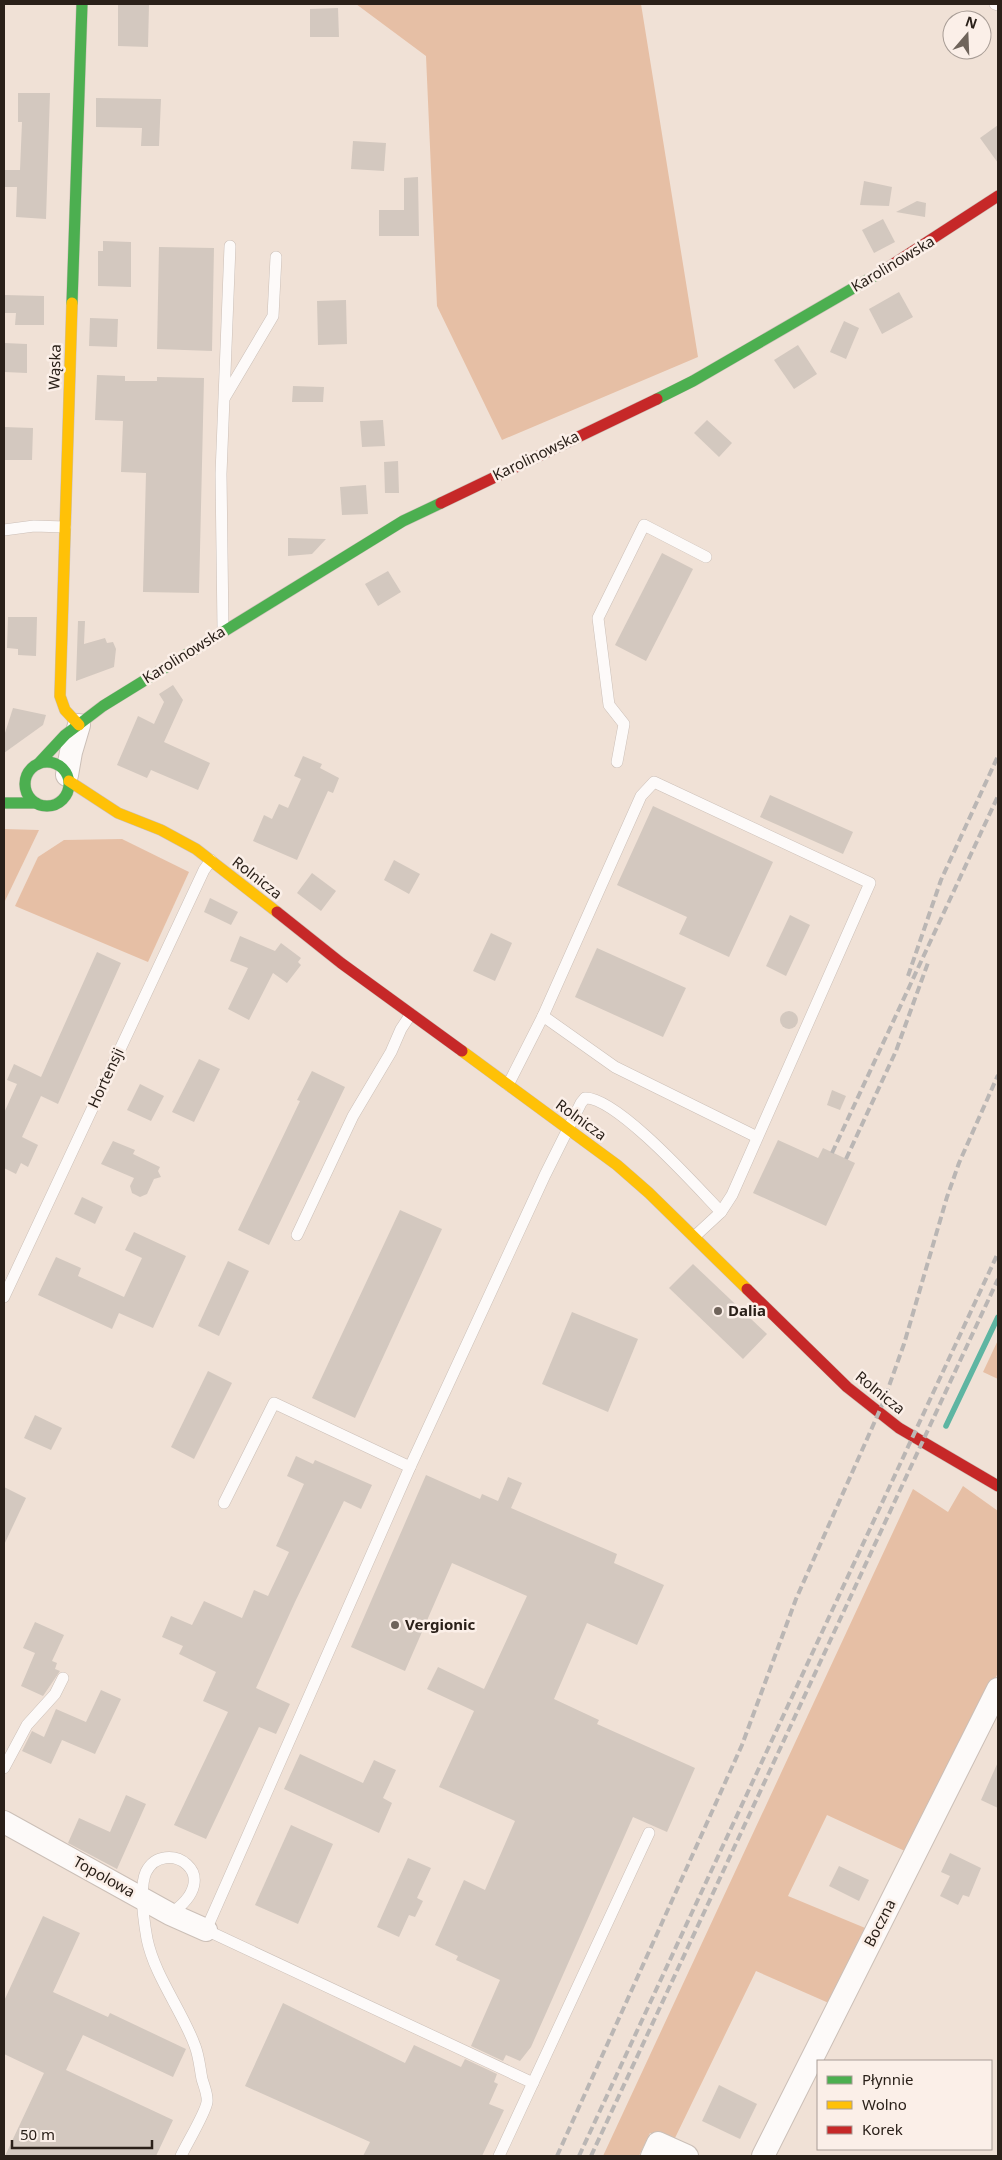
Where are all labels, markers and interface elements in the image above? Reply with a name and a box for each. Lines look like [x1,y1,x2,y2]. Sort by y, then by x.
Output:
north arrow [942,10,992,60]
text: N [963,11,980,33]
street label: Karolinowska [847,230,938,296]
street label: Wąska [43,344,65,390]
street label: Karolinowska [489,426,582,485]
street label: Karolinowska [138,621,229,688]
street label: Rolnicza [229,851,287,903]
street label: Hortensji [82,1044,128,1111]
street label: Rolnicza [552,1094,611,1144]
place label: Dalia [728,1300,766,1320]
marker: Dalia [712,1305,724,1317]
street label: Rolnicza [852,1366,909,1418]
place label: Vergionic [405,1614,476,1634]
marker: Vergionic [389,1619,401,1631]
street label: Topolowa [70,1851,139,1901]
street label: Boczna [859,1895,900,1950]
legend [817,2060,992,2150]
text: Płynnie [862,2069,913,2089]
text: Wolno [862,2094,907,2114]
scale bar [12,2118,152,2150]
text: Korek [862,2119,903,2139]
text: 50 m [20,2124,55,2144]

